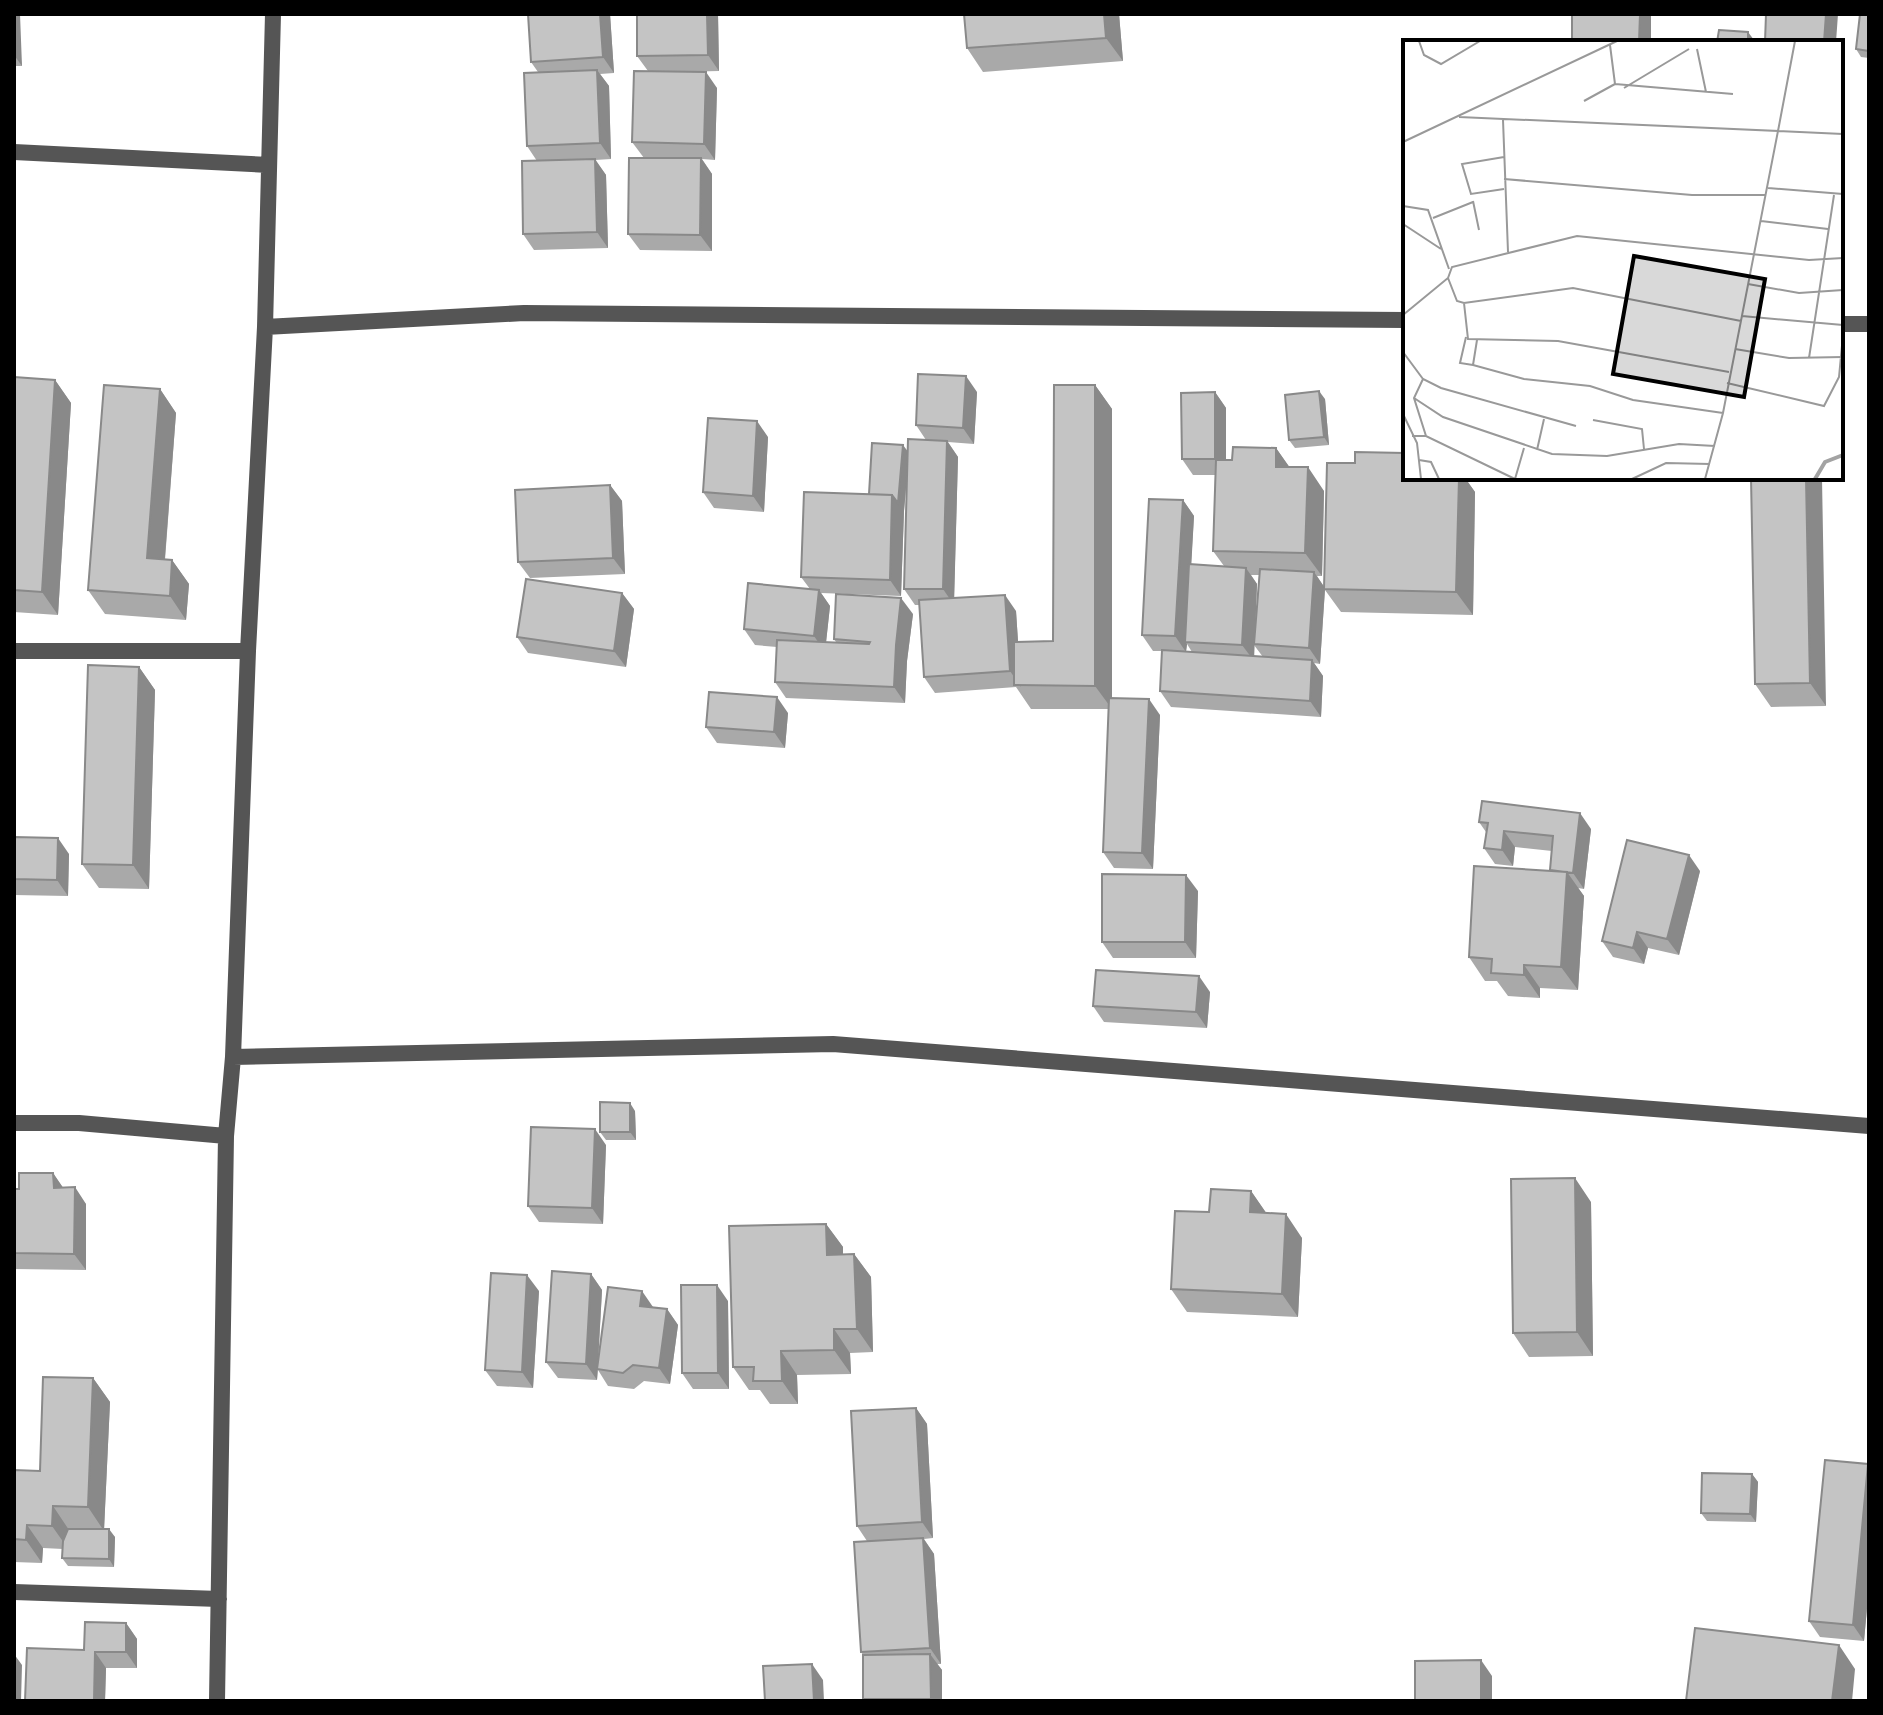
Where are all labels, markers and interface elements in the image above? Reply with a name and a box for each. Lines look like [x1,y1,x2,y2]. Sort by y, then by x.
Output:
inset map [1403,40,1843,480]

